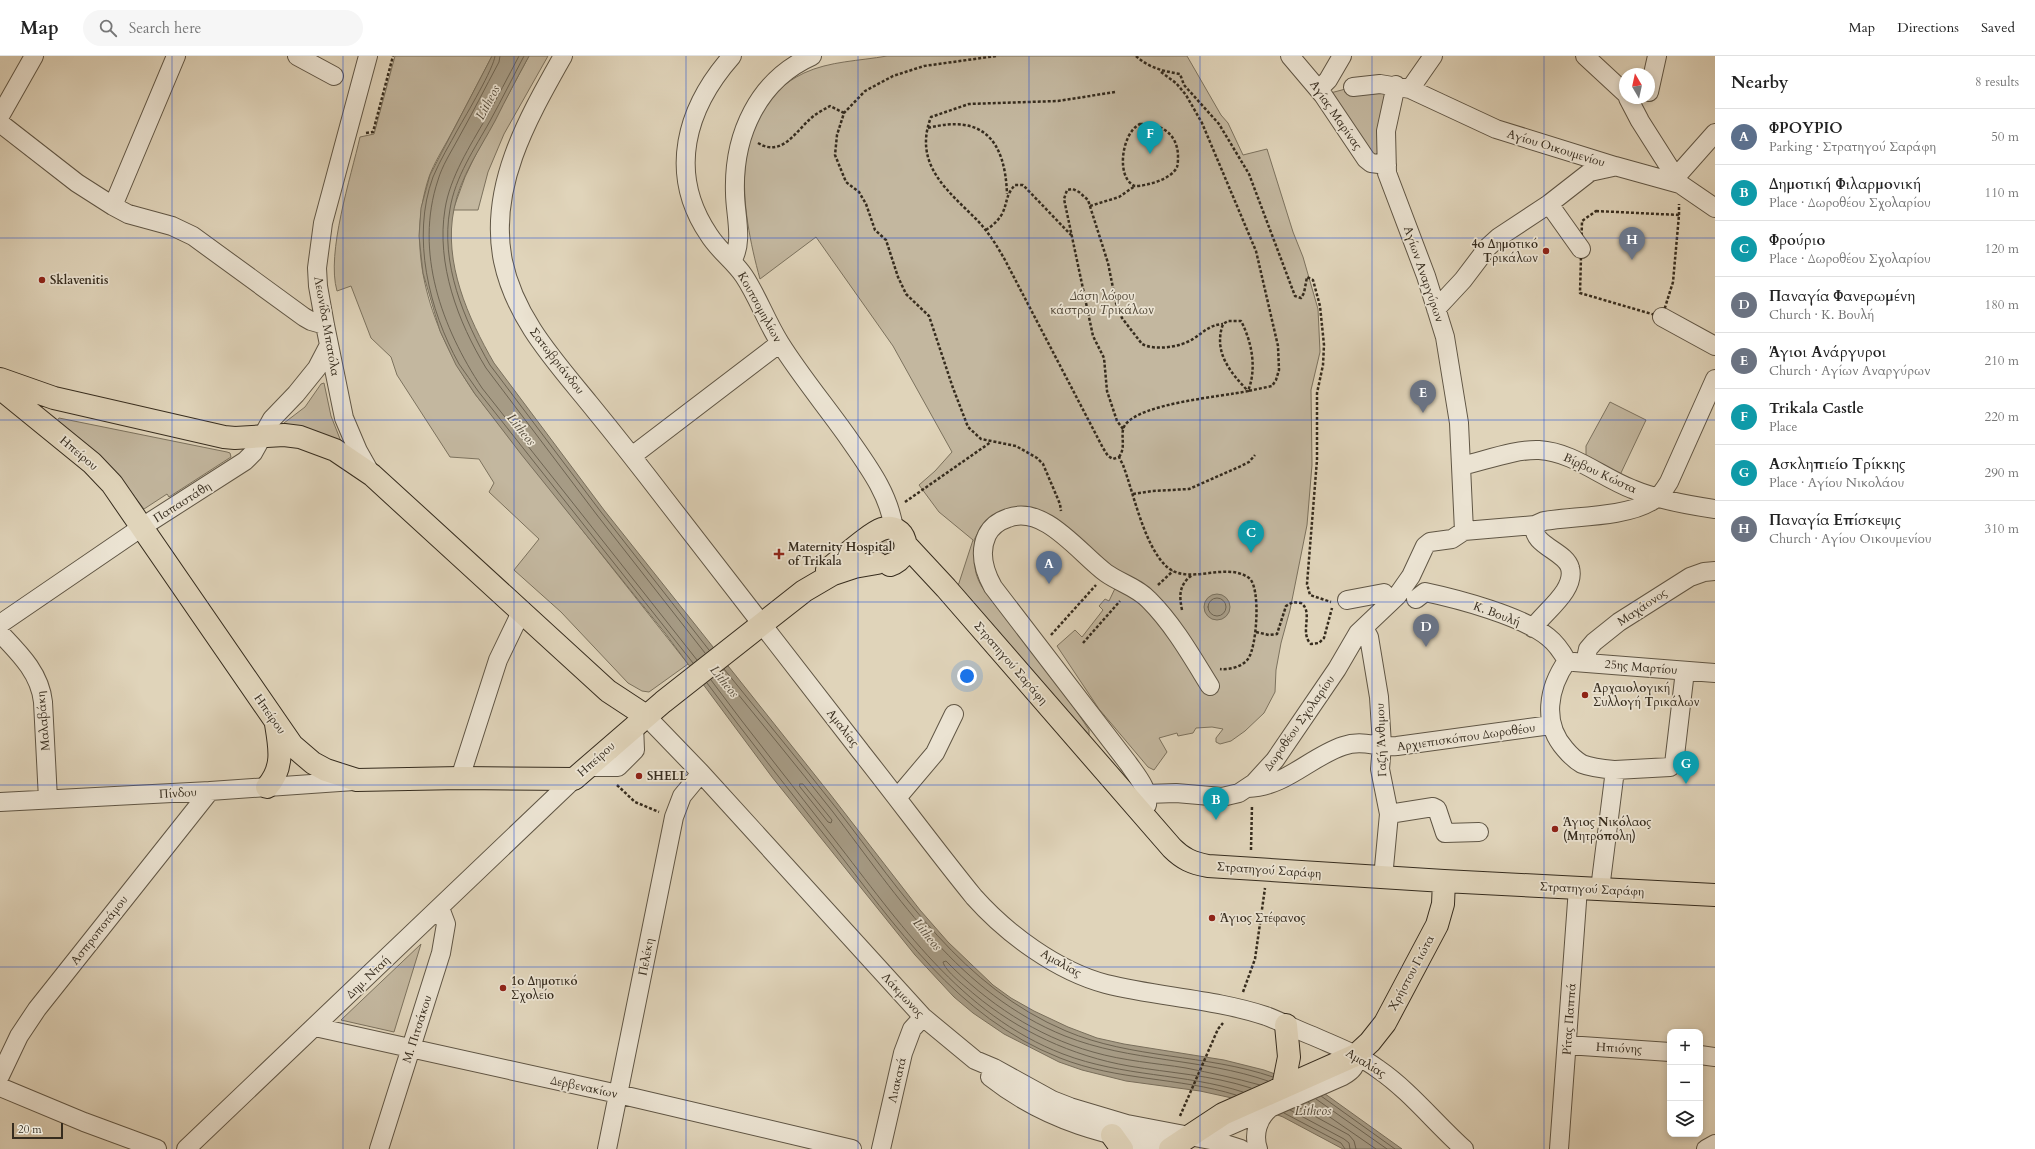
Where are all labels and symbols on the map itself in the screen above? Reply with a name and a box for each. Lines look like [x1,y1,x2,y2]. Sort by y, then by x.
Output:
north arrow [1619,68,1655,104]
street label: Αγίας Μαρίνας [1305,77,1366,154]
water label: Litheos [471,81,505,123]
pin: F [1137,121,1163,154]
street label: Αγίου Οικουμενίου [1505,125,1607,171]
street label: Αγίων Αναργύρων [1399,224,1448,325]
pin: H [1619,227,1645,260]
place label: 4ο Δημοτικό Τρικάλων [1471,236,1538,266]
marker: 4ο Δημοτικό Τρικάλων [1541,246,1551,256]
street label: Κουτσομηλίων [734,269,786,345]
place label: Sklavenitis [50,272,108,288]
marker: Sklavenitis [37,275,47,285]
street label: Λεωνίδα Μπατόλα [310,275,344,378]
park label: Δάση λόφου κάστρου Τρικάλων [1050,288,1154,318]
street label: Σατωβριάνδου [526,324,588,398]
pin: E [1410,380,1436,413]
water label: Litheos [503,410,540,450]
street label: Ηπείρου [56,432,102,474]
street label: Βίρβου Κώστα [1561,449,1640,497]
street label: Παπαστάθη [150,478,214,526]
pin: C [1238,520,1264,553]
place label: Maternity Hospital of Trikala [788,539,893,569]
marker: Maternity Hospital of Trikala [773,548,785,560]
pin: A [1036,551,1062,584]
street label: Μαχάονος [1614,584,1670,630]
street label: Κ. Βουλή [1471,598,1523,630]
pin: D [1413,614,1439,647]
street label: Στρατηγού Σαράφη [970,618,1051,708]
street label: 25ης Μαρτίου [1604,656,1678,678]
water label: Litheos [706,662,743,702]
your location [957,666,977,686]
street label: Δωροθέου Σχολαρίου [1260,672,1338,774]
place label: Αρχαιολογική Συλλογή Τρικάλων [1593,680,1699,711]
street label: Μαλαβάκη [32,690,54,752]
marker: Αρχαιολογική Συλλογή Τρικάλων [1580,690,1590,700]
street label: Ηπείρου [250,691,290,737]
street label: Γαζή Άνθιμου [1372,703,1390,777]
street label: Αμαλίας [823,706,863,750]
street label: Αρχιεπισκόπου Δωροθέου [1396,719,1536,755]
street label: Ηπείρου [574,738,618,780]
pin: G [1673,751,1699,784]
place label: SHELL [647,768,687,784]
marker: SHELL [634,771,644,781]
street label: Πίνδου [159,784,197,802]
pin: B [1203,787,1229,820]
place label: Άγιος Νικόλαος (Μητρόπολη) [1562,814,1651,844]
marker: Άγιος Νικόλαος (Μητρόπολη) [1550,824,1560,834]
street label: Στρατηγού Σαράφη [1216,858,1322,883]
street label: Στρατηγού Σαράφη [1539,878,1645,901]
street label: Ασπροποτάμου [67,892,131,968]
place label: Άγιος Στέφανος [1219,910,1306,927]
marker: Άγιος Στέφανος [1207,913,1217,923]
water label: Litheos [909,915,946,955]
street label: Χρήστου Γιώτα [1384,932,1438,1013]
street label: Πελέκη [635,937,657,977]
street label: Αμαλίας [1038,945,1084,981]
street label: Δημ. Νταή [343,952,393,1002]
street label: Λάκμωνος [878,969,928,1021]
place label: 1ο Δημοτικό Σχολείο [511,973,578,1003]
street label: Ρίτας Παππά [1558,982,1580,1056]
marker: 1ο Δημοτικό Σχολείο [498,983,508,993]
street label: Μ. Πιτσάκου [399,993,435,1065]
street label: Ηπιόνης [1596,1039,1642,1057]
street label: Αμαλίας [1343,1045,1389,1081]
street label: Λιακατά [884,1056,910,1104]
street label: Δερβενακίων [549,1072,619,1102]
water label: Litheos [1294,1102,1332,1120]
scale bar [12,1121,63,1140]

